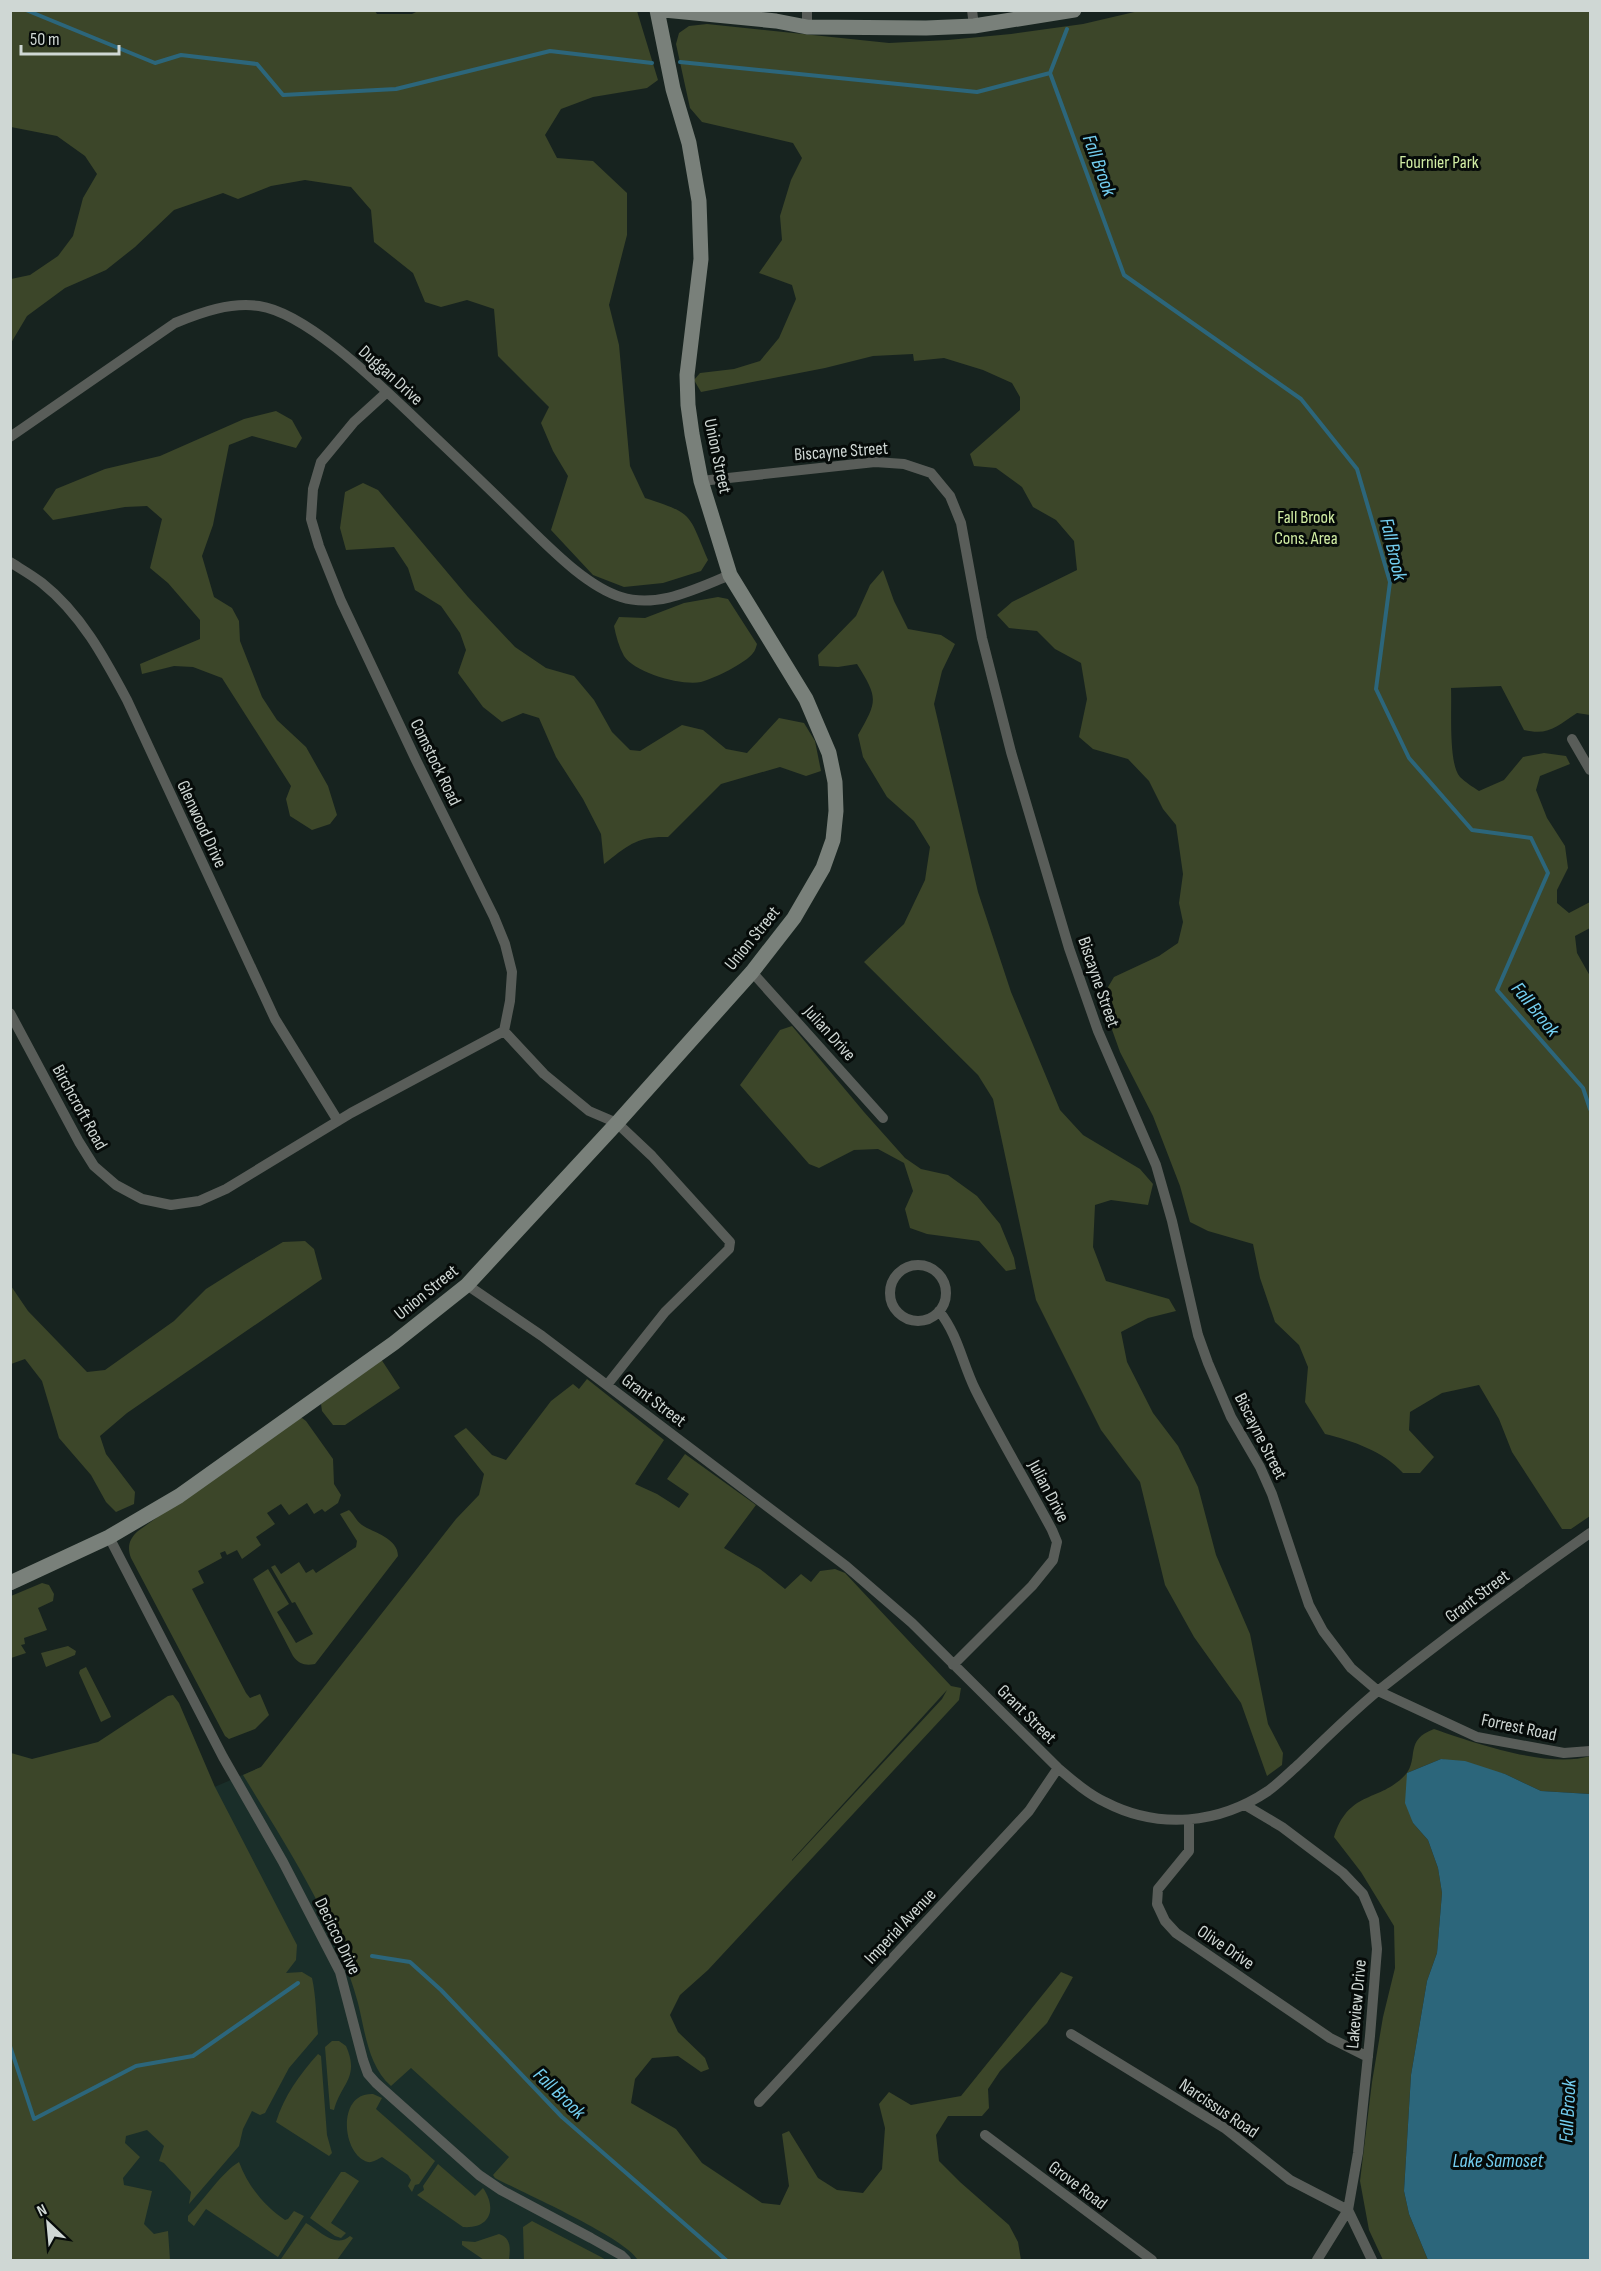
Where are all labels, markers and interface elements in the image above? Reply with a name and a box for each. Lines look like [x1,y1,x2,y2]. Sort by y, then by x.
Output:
scale bar [21,18,118,56]
text: 50 m [30,29,60,50]
water label: Fall Brook [1077,131,1121,200]
park label: Fournier Park [1399,152,1479,173]
street label: Duggan Drive [354,341,427,410]
street label: Union Street [699,417,736,496]
street label: Biscayne Street [793,438,889,465]
park label: Fall Brook Cons. Area [1274,507,1338,549]
water label: Fall Brook [1374,516,1412,583]
street label: Comstock Road [406,715,466,809]
street label: Glenwood Drive [172,777,231,871]
street label: Union Street [720,902,785,974]
street label: Biscayne Street [1073,934,1124,1031]
water label: Fall Brook [1506,977,1565,1042]
street label: Julian Drive [799,1001,860,1065]
street label: Birchcroft Road [48,1061,112,1153]
street label: Union Street [390,1260,463,1324]
street label: Grant Street [617,1369,690,1432]
street label: Biscayne Street [1230,1389,1292,1483]
street label: Julian Drive [1023,1456,1074,1526]
street label: Grant Street [1441,1565,1514,1627]
street label: Grant Street [993,1680,1061,1749]
street label: Forrest Road [1479,1709,1558,1746]
street label: Imperial Avenue [860,1884,941,1968]
street label: Decicco Drive [310,1894,365,1978]
street label: Olive Drive [1193,1921,1258,1974]
street label: Lakeview Drive [1342,1959,1371,2049]
water label: Fall Brook [528,2063,591,2125]
street label: Narcissus Road [1175,2074,1262,2143]
water label: Fall Brook [1554,2078,1582,2143]
water label: Lake Samoset [1452,2149,1545,2173]
street label: Grove Road [1044,2157,1111,2214]
north arrow [18,2193,78,2253]
text: N [34,2200,50,2221]

